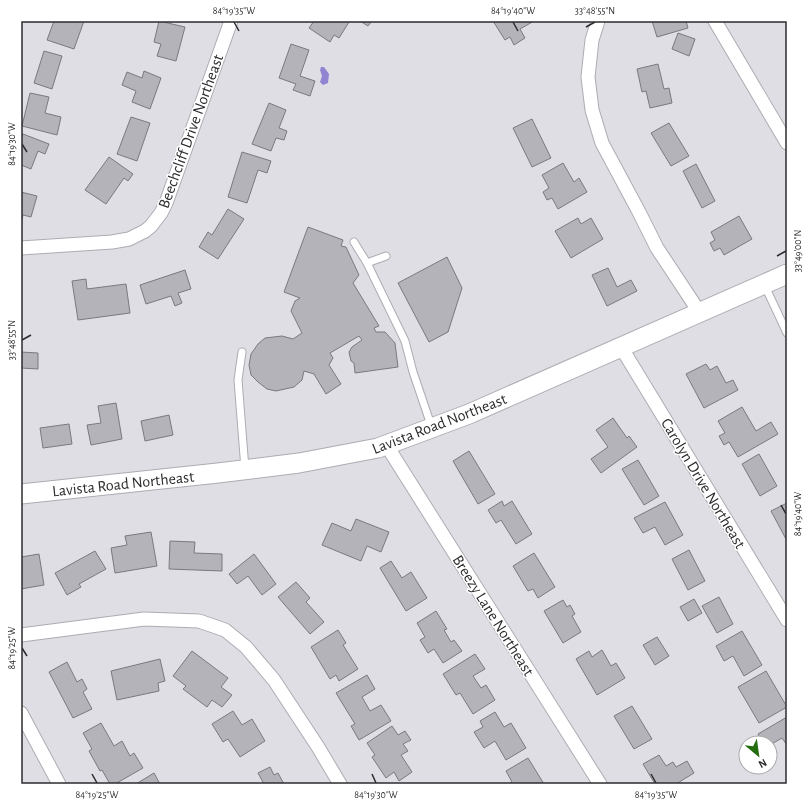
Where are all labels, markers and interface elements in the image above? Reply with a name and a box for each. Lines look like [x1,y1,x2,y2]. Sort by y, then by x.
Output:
text: 84°19'35"W [213,6,255,16]
text: 84°19'40"W [491,6,535,16]
text: 33°48'55"N [575,6,615,16]
street label: Beechcliff Drive Northeast [156,52,226,210]
text: 84°19'30"W [7,122,17,166]
text: 33°49'00"N [793,230,803,272]
text: 33°48'55"N [7,320,17,360]
street label: Lavista Road Northeast [370,391,509,457]
street label: Carolyn Drive Northeast [657,416,748,552]
street label: Lavista Road Northeast [51,469,195,499]
text: 84°19'40"W [793,492,803,536]
street label: Breezy Lane Northeast [449,552,537,679]
text: 84°19'25"W [7,626,17,669]
north arrow [738,735,778,775]
text: N [757,757,769,770]
text: 84°19'25"W [76,790,119,800]
text: 84°19'30"W [354,790,398,800]
text: 84°19'35"W [635,790,677,800]

